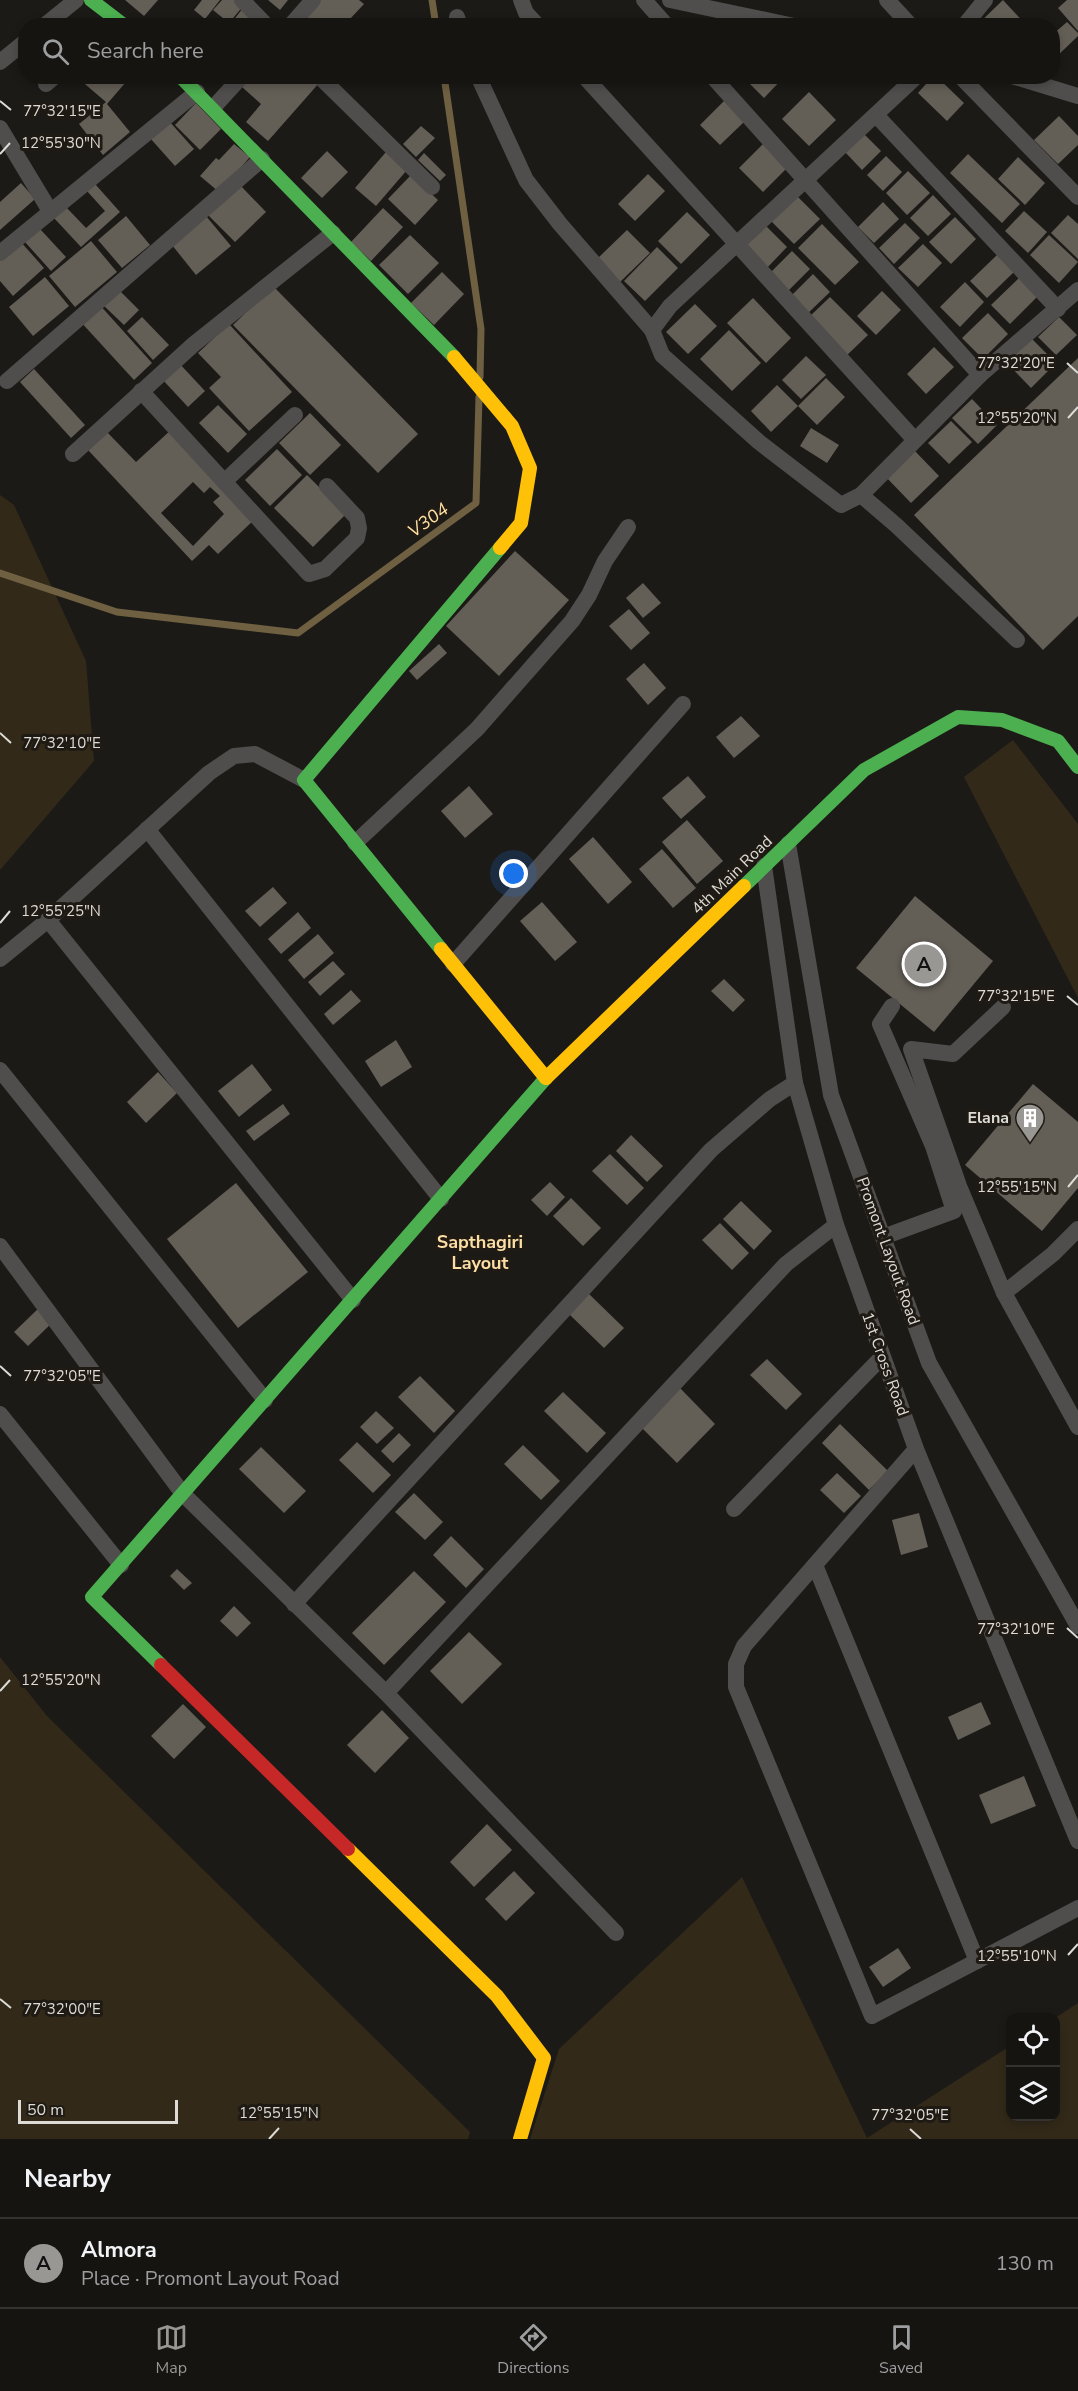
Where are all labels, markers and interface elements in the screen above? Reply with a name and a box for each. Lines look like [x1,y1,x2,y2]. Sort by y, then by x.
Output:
search box [18,18,1060,84]
icon: search [39,35,72,68]
text: Search here [87,36,204,66]
text: 77°32'15"E [23,101,101,121]
text: 12°55'30"N [21,133,101,153]
text: 77°32'20"E [977,353,1055,373]
text: 12°55'20"N [977,408,1057,428]
water label: V304 [403,497,453,543]
text: 77°32'10"E [23,733,101,753]
street label: 4th Main Road [687,831,777,919]
your location [499,859,528,888]
text: 12°55'25"N [21,901,101,921]
pin: A [904,942,944,986]
text: 77°32'15"E [977,986,1055,1006]
building icon: Elana [1014,1102,1046,1144]
place label: Elana [967,1107,1009,1129]
street label: Promont Layout Road [851,1174,925,1328]
text: 12°55'15"N [977,1177,1057,1197]
district label: Sapthagiri Layout [437,1230,523,1275]
street label: 1st Cross Road [856,1309,914,1419]
text: 77°32'05"E [23,1366,101,1386]
text: 77°32'10"E [977,1619,1055,1639]
text: 12°55'20"N [21,1670,101,1690]
text: 12°55'10"N [977,1946,1057,1966]
text: 77°32'00"E [23,1999,101,2019]
map controls [1006,2013,1060,2121]
button: locate [1006,2013,1060,2067]
button: layers [1006,2067,1060,2121]
scale bar [18,2097,178,2124]
text: 50 m [27,2099,64,2121]
text: 12°55'15"N [239,2103,319,2123]
text: 77°32'05"E [871,2105,949,2125]
text: Nearby [24,2161,111,2196]
text: Almora [81,2235,157,2265]
text: A [36,2250,51,2277]
text: 130 m [996,2250,1054,2277]
text: Place · Promont Layout Road [81,2265,340,2292]
tab: Map [155,2321,188,2379]
tab: Directions [497,2321,569,2379]
tab: Saved [879,2321,923,2379]

